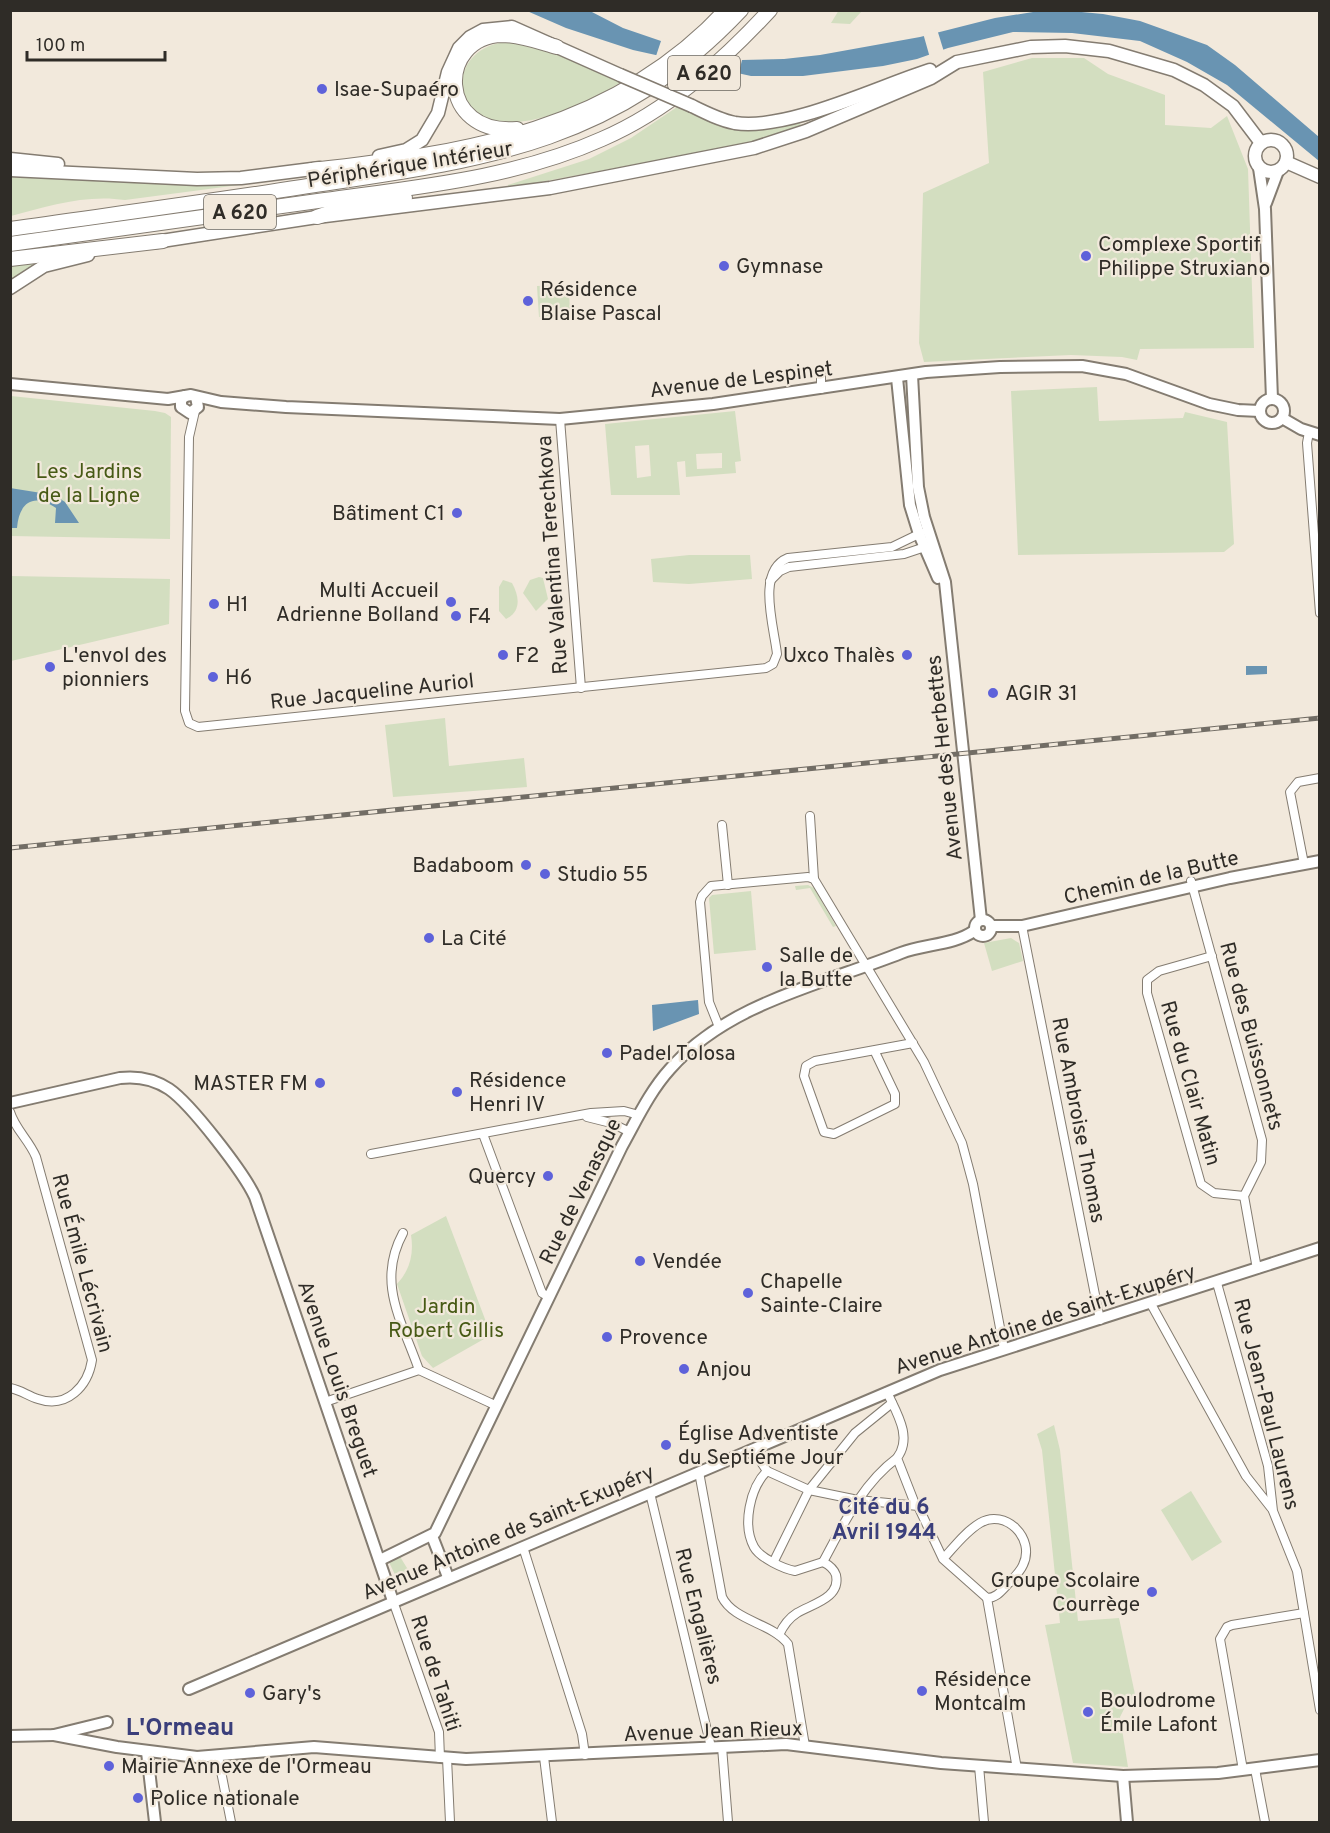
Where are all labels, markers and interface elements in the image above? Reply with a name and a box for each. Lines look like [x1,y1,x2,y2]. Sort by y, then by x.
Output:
scale bar [27,24,165,62]
text: 100 m [36,35,85,58]
road number: A 620 [668,56,740,90]
place label: Isae-Supaéro [334,77,459,104]
marker: Isae-Supaéro [315,82,329,96]
street label: Périphérique Intérieur [306,136,515,195]
road number: A 620 [204,195,276,229]
place label: Complexe Sportif Philippe Struxiano [1098,232,1270,283]
marker: Complexe Sportif Philippe Struxiano [1079,249,1093,263]
place label: Gymnase [736,254,823,281]
marker: Gymnase [717,259,731,273]
place label: Résidence Blaise Pascal [540,277,662,328]
marker: Résidence Blaise Pascal [521,294,535,308]
street label: Avenue de Lespinet [648,356,834,405]
street label: Rue Valentina Terechkova [532,435,575,675]
park label: Les Jardins de la Ligne [36,459,142,510]
place label: Bâtiment C1 [332,501,445,528]
marker: Bâtiment C1 [450,506,464,520]
place label: Multi Accueil Adrienne Bolland [276,578,439,629]
place label: H1 [226,592,249,619]
marker: Multi Accueil Adrienne Bolland [444,595,458,609]
marker: H1 [207,597,221,611]
place label: F4 [468,604,491,631]
marker: F4 [449,609,463,623]
place label: L'envol des pionniers [62,643,167,694]
place label: F2 [515,643,539,670]
place label: Uxco Thalès [783,643,895,670]
marker: F2 [496,648,510,662]
marker: Uxco Thalès [900,648,914,662]
street label: Avenue des Herbettes [921,654,970,862]
marker: L'envol des pionniers [43,660,57,674]
place label: H6 [225,665,252,692]
street label: Rue Jacqueline Auriol [269,668,476,717]
marker: H6 [206,670,220,684]
place label: AGIR 31 [1005,681,1078,708]
marker: AGIR 31 [986,686,1000,700]
street label: Chemin de la Butte [1061,845,1242,912]
place label: Badaboom [412,853,514,880]
marker: Badaboom [519,858,533,872]
place label: Studio 55 [557,862,648,889]
marker: Studio 55 [538,867,552,881]
place label: La Cité [441,926,507,953]
marker: La Cité [422,931,436,945]
street label: Rue des Buissonnets [1212,939,1289,1134]
place label: Salle de la Butte [779,943,853,994]
marker: Salle de la Butte [760,960,774,974]
street label: Rue du Clair Matin [1153,998,1226,1169]
street label: Rue Ambroise Thomas [1044,1015,1111,1225]
place label: Padel Tolosa [619,1041,736,1068]
marker: Padel Tolosa [600,1046,614,1060]
place label: Résidence Henri IV [469,1068,566,1119]
place label: MASTER FM [193,1071,308,1098]
marker: MASTER FM [313,1076,327,1090]
marker: Résidence Henri IV [450,1085,464,1099]
street label: Rue de Venasque [534,1114,628,1269]
place label: Quercy [468,1164,536,1191]
marker: Quercy [541,1169,555,1183]
street label: Rue Émile Lécrivain [45,1171,119,1356]
place label: Vendée [652,1249,722,1276]
marker: Vendée [633,1254,647,1268]
street label: Avenue Antoine de Saint-Exupéry [892,1259,1199,1382]
place label: Chapelle Sainte-Claire [760,1269,883,1320]
street label: Avenue Louis Breguet [290,1278,383,1481]
marker: Chapelle Sainte-Claire [741,1286,755,1300]
park label: Jardin Robert Gillis [388,1294,504,1345]
street label: Rue Jean-Paul Laurens [1226,1296,1305,1513]
place label: Provence [619,1325,708,1352]
marker: Provence [600,1330,614,1344]
place label: Anjou [696,1357,752,1384]
marker: Anjou [677,1362,691,1376]
place label: Église Adventiste du Septiéme Jour [678,1420,844,1472]
marker: Église Adventiste du Septiéme Jour [659,1438,673,1452]
street label: Avenue Antoine de Saint-Exupéry [358,1459,659,1607]
district label: Cité du 6 Avril 1944 [832,1495,936,1547]
street label: Rue Engalières [668,1545,728,1688]
place label: Groupe Scolaire Courrège [990,1568,1140,1619]
marker: Groupe Scolaire Courrège [1145,1585,1159,1599]
street label: Rue de Tahiti [403,1612,466,1735]
place label: Résidence Montcalm [934,1667,1031,1718]
place label: Gary's [262,1681,322,1708]
marker: Résidence Montcalm [915,1684,929,1698]
marker: Gary's [243,1686,257,1700]
place label: Boulodrome Émile Lafont [1100,1688,1218,1739]
marker: Boulodrome Émile Lafont [1081,1705,1095,1719]
district label: L'Ormeau [126,1714,234,1744]
street label: Avenue Jean Rieux [623,1716,803,1749]
place label: Mairie Annexe de l'Ormeau [121,1754,372,1781]
marker: Mairie Annexe de l'Ormeau [102,1759,116,1773]
place label: Police nationale [150,1786,300,1813]
marker: Police nationale [131,1791,145,1805]

